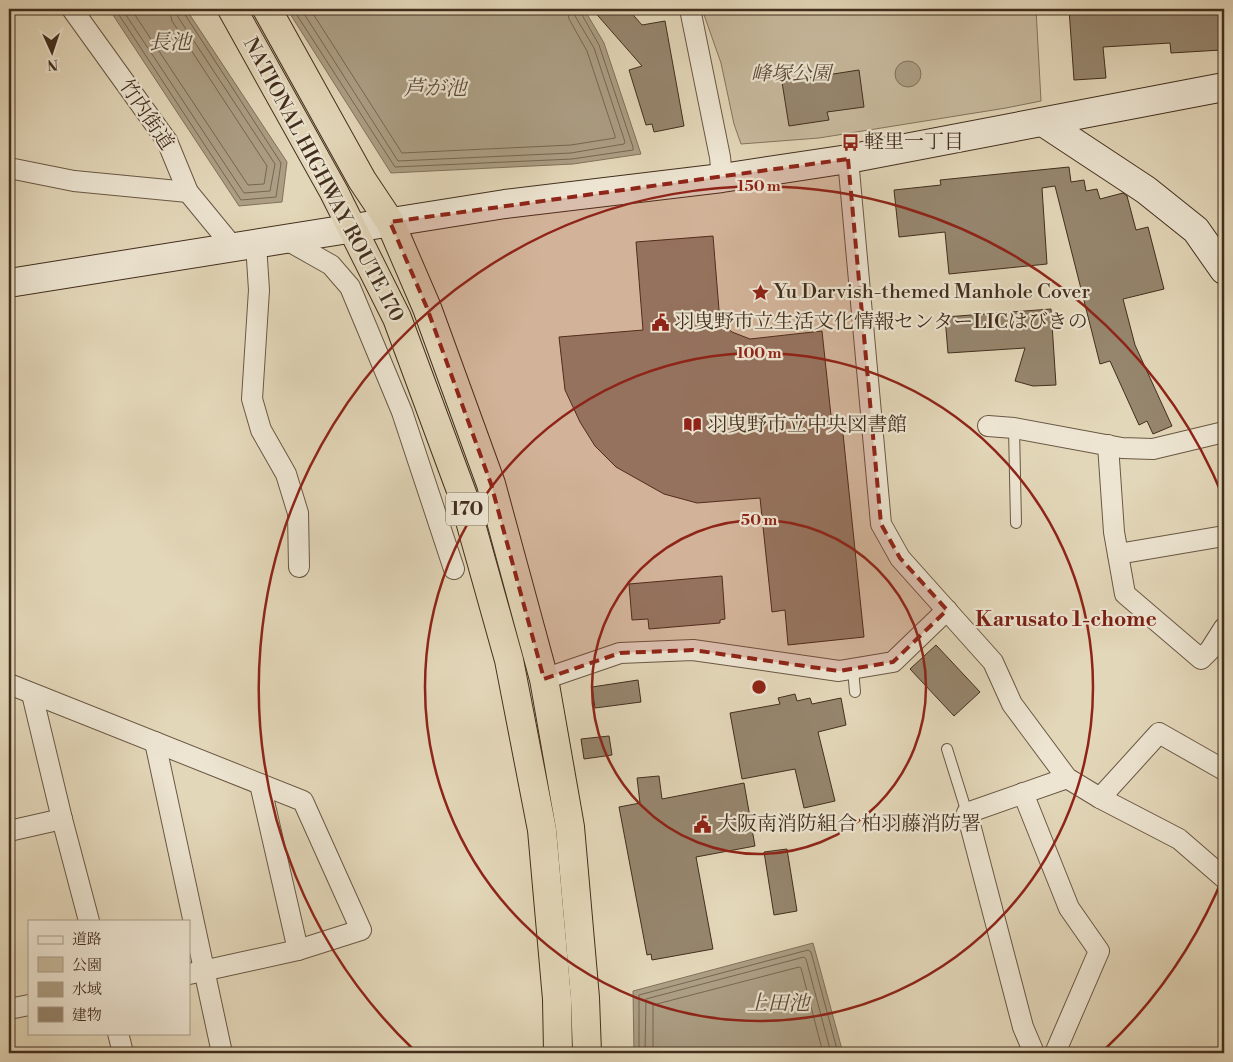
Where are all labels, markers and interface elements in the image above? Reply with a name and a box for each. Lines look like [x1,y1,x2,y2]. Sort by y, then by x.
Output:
north arrow [28,28,78,78]
water label: 長池 [149,30,193,56]
street label: NATIONAL HIGHWAY ROUTE 170 [237,34,409,326]
text: N [47,55,59,73]
park label: 峰塚公園 [751,62,834,87]
street label: 竹内街道 [113,75,179,155]
water label: 芦が池 [404,76,468,102]
place label: 軽里一丁目 [864,130,964,155]
bus stop icon: 軽里一丁目 [840,132,860,152]
text: 150 m [737,177,781,196]
place label: Yu Darvish-themed Manhole Cover [773,280,1090,305]
place icon: Yu Darvish-themed Manhole Cover [750,282,770,302]
place label: 羽曳野市立生活文化情報センターLICはびきの [674,310,1088,335]
public building icon: 羽曳野市立生活文化情報センターLICはびきの [650,312,670,332]
text: 100 m [737,344,782,363]
place label: 羽曳野市立中央図書館 [707,413,907,438]
library icon: 羽曳野市立中央図書館 [683,415,703,435]
road number: 170 [446,492,488,526]
text: 50 m [741,511,777,530]
district label: Karusato 1-chome [975,607,1157,633]
centre of rings [750,678,768,696]
place label: 大阪南消防組合 柏羽藤消防署 [717,812,981,837]
public building icon: 大阪南消防組合 柏羽藤消防署 [693,814,713,834]
legend [28,920,190,1034]
text: 道路 [72,930,102,949]
text: 公園 [72,956,102,975]
text: 水域 [72,980,102,999]
water label: 上田池 [747,991,811,1017]
text: 建物 [72,1006,102,1025]

